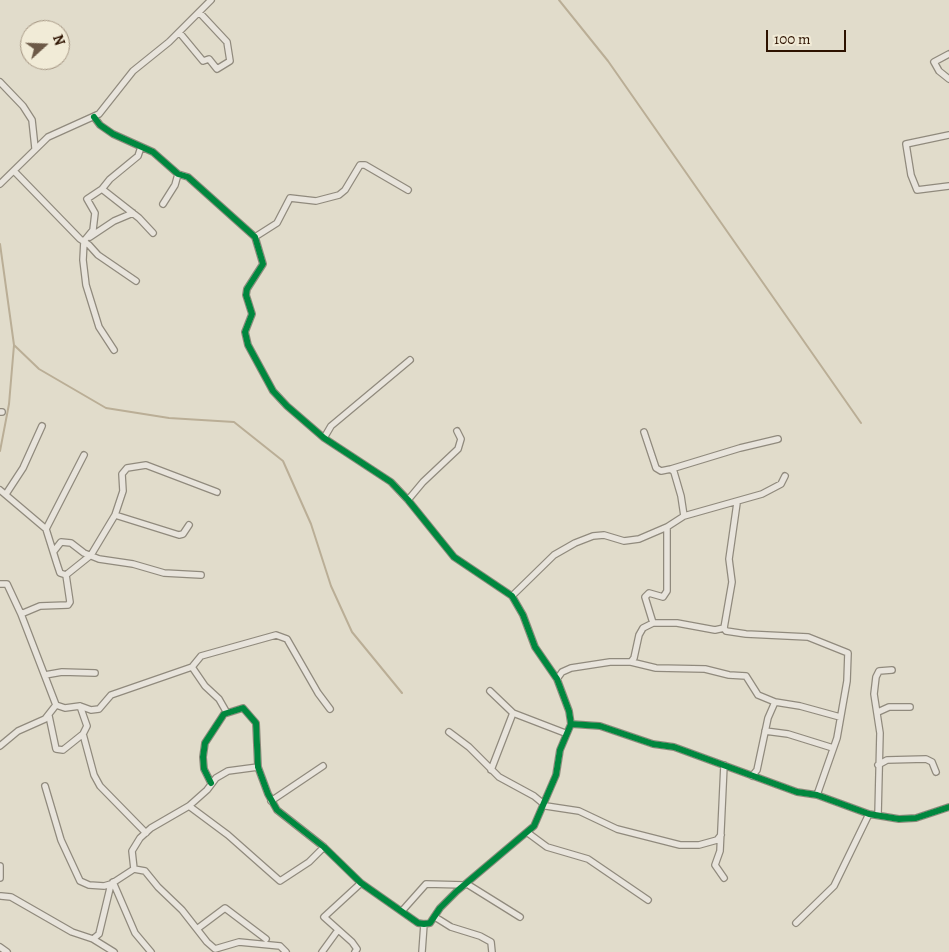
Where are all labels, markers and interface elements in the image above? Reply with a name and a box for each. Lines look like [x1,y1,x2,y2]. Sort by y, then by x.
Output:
north arrow [20,20,70,70]
scale bar [769,20,849,52]
text: 100 m [774,29,811,49]
text: N [48,32,69,48]

